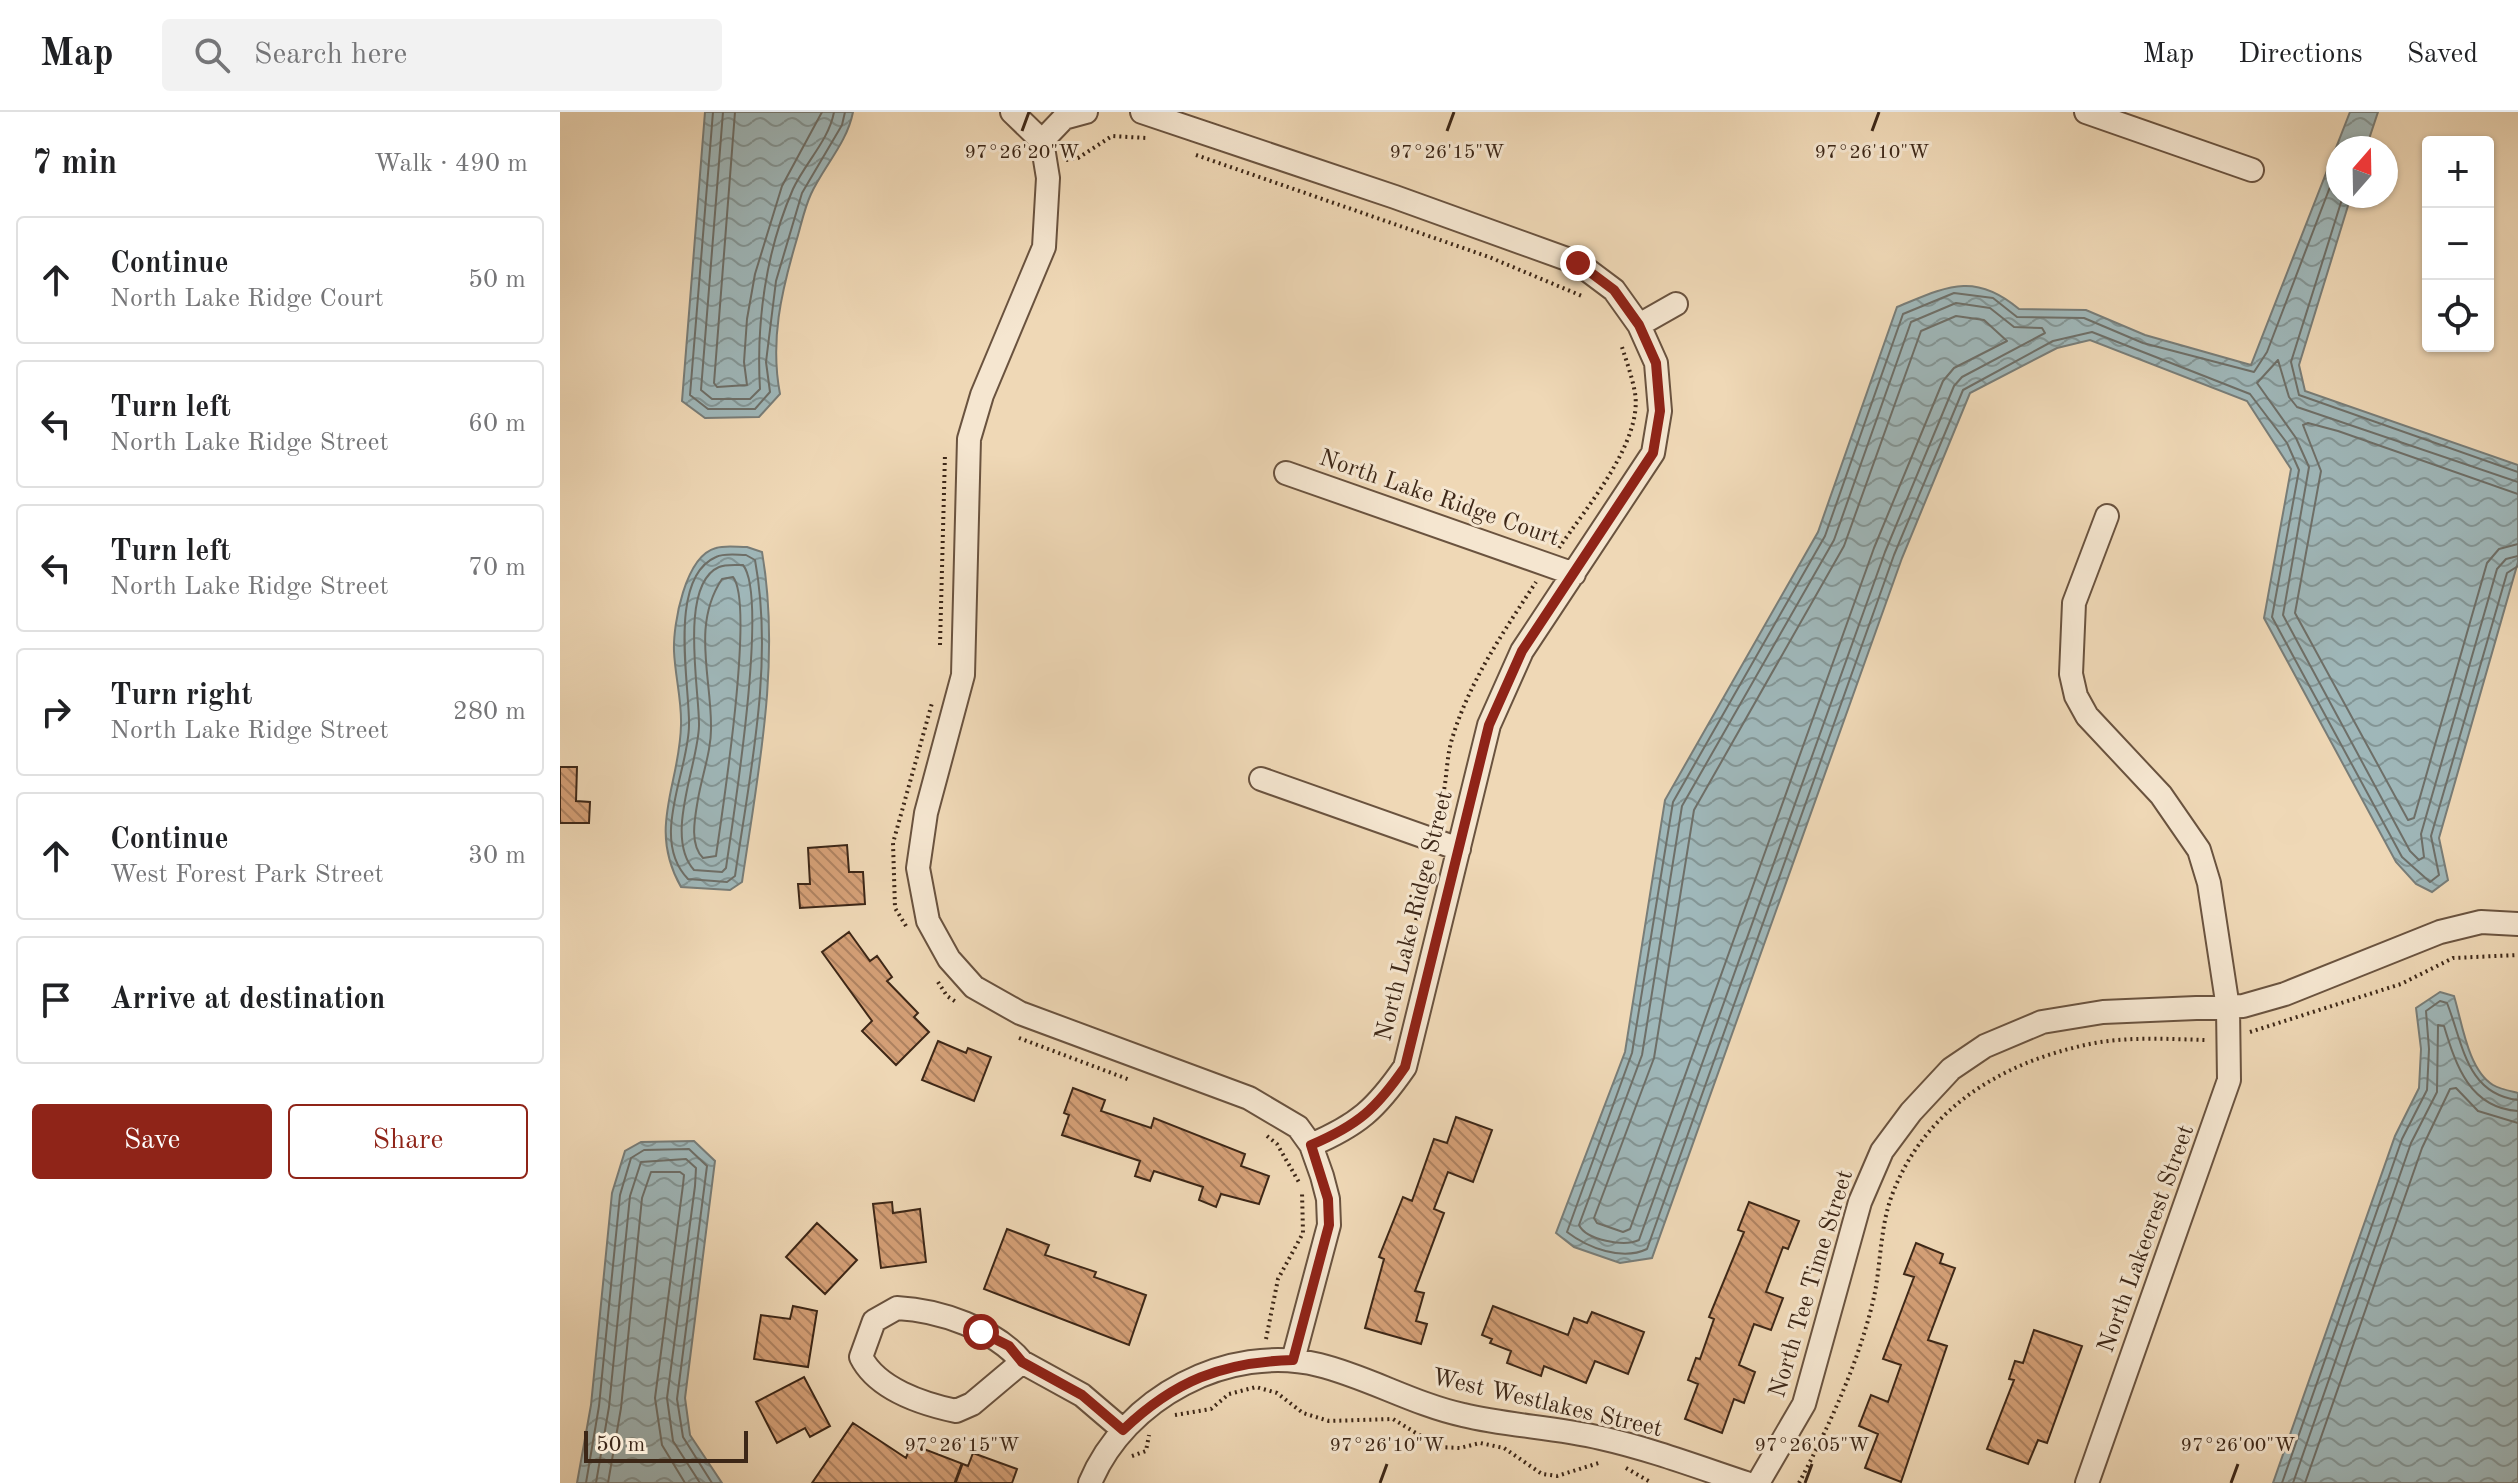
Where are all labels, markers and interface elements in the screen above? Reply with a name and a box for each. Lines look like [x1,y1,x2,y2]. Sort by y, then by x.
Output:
search box [162,19,722,91]
icon: search [190,33,234,77]
text: Map [40,36,114,74]
text: Search here [254,40,407,70]
text: Map [2142,41,2194,69]
text: Directions [2238,41,2363,69]
text: Saved [2407,41,2478,69]
north arrow [2326,136,2398,208]
map controls [2422,136,2494,352]
button: + [2422,136,2494,208]
text: 97°26'20"W [964,143,1080,163]
text: 97°26'15"W [1389,143,1505,163]
text: 97°26'10"W [1814,143,1930,163]
text: 7 min [32,147,117,181]
text: Walk · 490 m [374,151,528,177]
button: − [2422,208,2494,280]
route end [1560,245,1596,281]
text: Continue [110,249,229,279]
icon: ahead [34,258,78,302]
text: 50 m [468,267,526,293]
button: locate [2422,280,2494,352]
text: North Lake Ridge Court [110,286,384,312]
text: Turn left [110,393,231,423]
icon: left [34,402,78,446]
text: 60 m [468,411,526,437]
text: North Lake Ridge Street [110,430,389,456]
street label: North Lake Ridge Court [1316,447,1562,551]
text: Turn left [110,537,231,567]
icon: left [34,546,78,590]
text: 70 m [468,555,526,581]
text: North Lake Ridge Street [110,574,389,600]
text: Turn right [110,681,252,711]
icon: right [34,690,78,734]
text: 280 m [453,699,526,725]
text: North Lake Ridge Street [110,718,389,744]
street label: North Lake Ridge Street [1372,788,1458,1044]
text: Continue [110,825,229,855]
icon: ahead [34,834,78,878]
text: 30 m [468,843,526,869]
text: West Forest Park Street [110,862,384,888]
icon: arrive [34,978,78,1022]
text: Arrive at destination [110,985,385,1015]
button: Save [32,1104,272,1179]
button: Share [288,1104,528,1179]
street label: North Lakecrest Street [2095,1122,2199,1356]
street label: North Tee Time Street [1766,1167,1858,1401]
route start [963,1314,999,1350]
street label: West Westlakes Street [1429,1366,1665,1442]
scale bar [584,1427,748,1463]
text: 50 m [596,1434,645,1456]
text: 97°26'15"W [904,1436,1020,1456]
text: 97°26'10"W [1329,1436,1445,1456]
text: 97°26'05"W [1754,1436,1870,1456]
text: 97°26'00"W [2180,1436,2296,1456]

